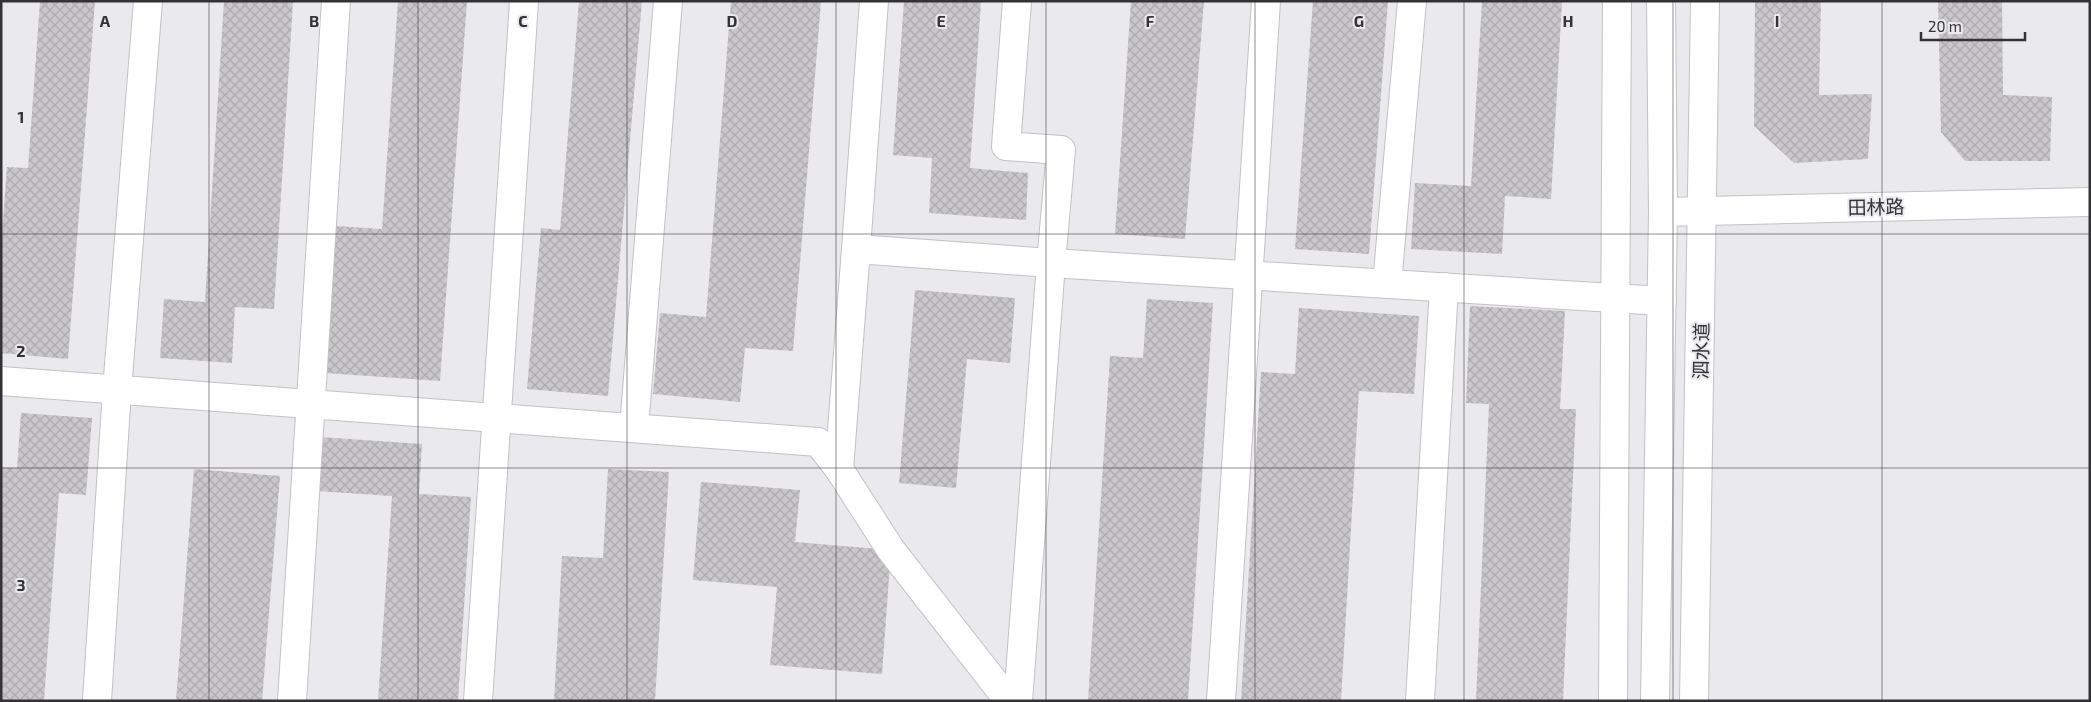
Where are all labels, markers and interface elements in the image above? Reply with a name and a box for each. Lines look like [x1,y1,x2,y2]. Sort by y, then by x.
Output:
scale bar [1921,10,2025,42]
text: A [100,11,111,30]
text: B [309,11,319,30]
text: C [518,11,528,30]
text: D [727,11,738,30]
text: E [936,11,946,30]
text: F [1146,11,1155,30]
text: G [1354,11,1364,30]
text: H [1562,11,1574,30]
text: I [1775,11,1779,30]
text: 20 m [1928,17,1962,35]
text: 1 [18,107,24,126]
street label: 田林路 [1847,195,1905,218]
street label: 泗水道 [1689,322,1712,380]
text: 2 [16,341,26,360]
text: 3 [16,575,26,594]

